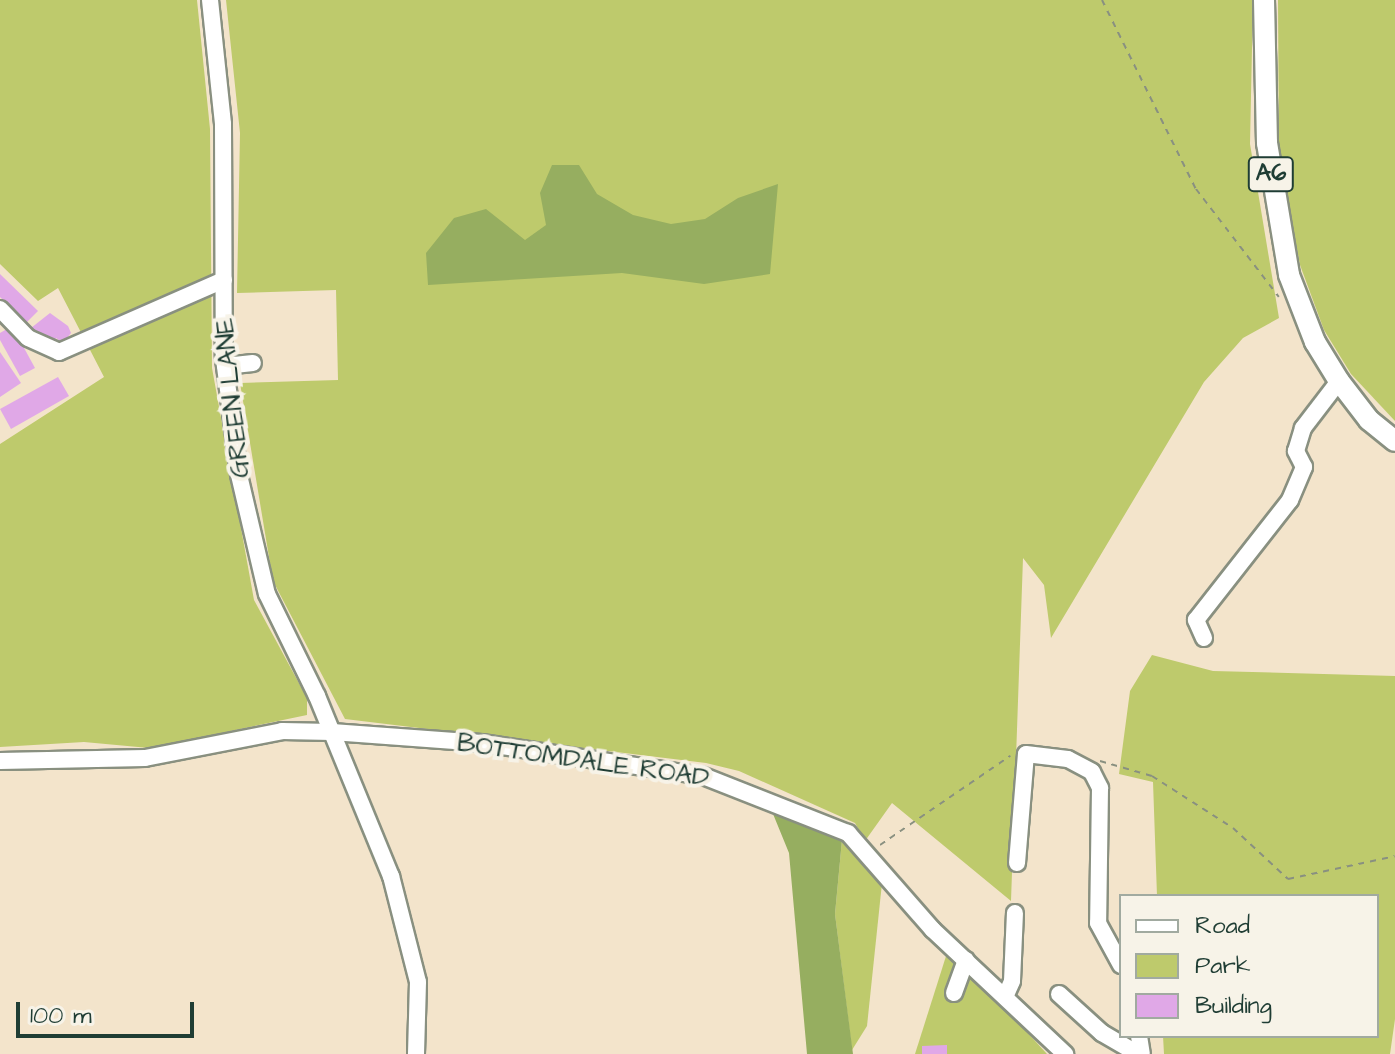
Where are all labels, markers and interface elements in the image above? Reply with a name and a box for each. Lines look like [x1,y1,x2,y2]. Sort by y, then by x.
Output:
road number: A6 [1247,154,1295,194]
street label: GREEN LANE [209,317,257,479]
street label: BOTTOMDALE ROAD [455,728,711,794]
legend [1119,894,1379,1038]
text: Road [1195,909,1250,943]
text: Park [1195,949,1251,983]
scale bar [20,986,198,1036]
text: Building [1195,989,1272,1023]
text: 100 m [30,999,92,1033]

